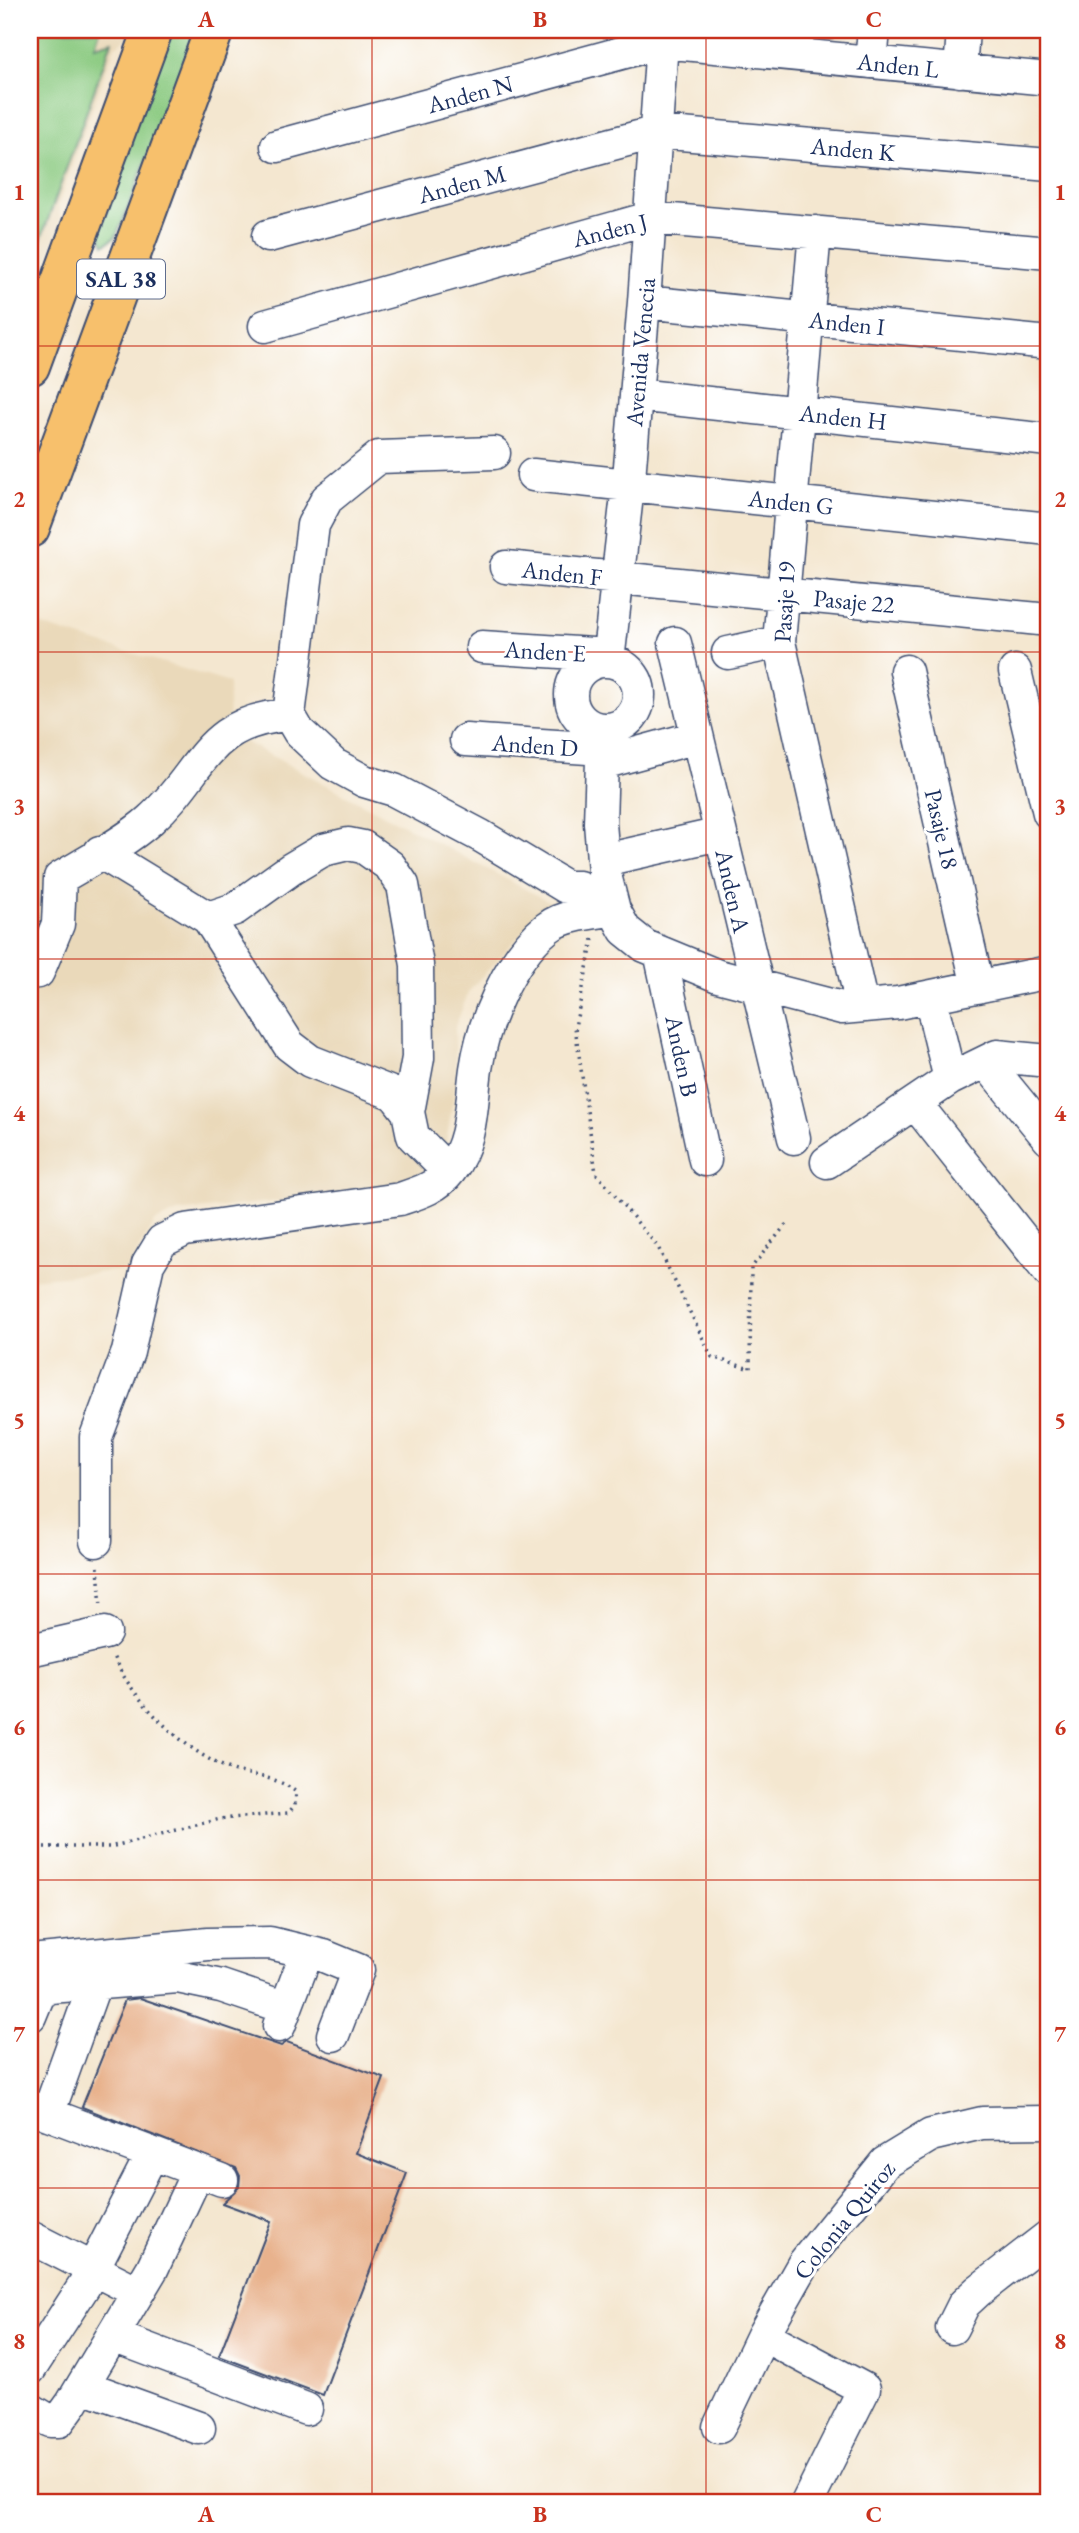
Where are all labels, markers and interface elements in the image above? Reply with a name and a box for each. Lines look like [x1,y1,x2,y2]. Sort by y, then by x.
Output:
text: A [197,4,215,34]
text: B [533,4,547,34]
text: C [866,4,882,34]
street label: Anden L [854,45,941,85]
street label: Anden N [423,68,516,121]
street label: Anden K [809,130,897,168]
street label: Anden M [414,157,509,211]
text: 1 [13,177,25,207]
text: 1 [1054,177,1066,207]
street label: Anden J [568,206,651,255]
road number: SAL 38 [77,260,165,298]
street label: Avenida Venecia [618,276,662,429]
street label: Anden I [806,303,887,342]
street label: Anden H [797,397,888,437]
street label: Anden G [746,482,835,522]
text: 2 [13,484,25,514]
text: 2 [1054,484,1066,514]
street label: Anden F [519,553,604,593]
street label: Pasaje 19 [766,560,802,643]
street label: Pasaje 22 [812,582,896,620]
street label: Anden E [502,633,587,669]
street label: Anden D [490,726,579,763]
street label: Pasaje 18 [918,786,966,872]
text: 3 [13,791,25,821]
text: 3 [1054,791,1066,821]
street label: Anden A [708,845,758,936]
street label: Anden B [658,1012,706,1100]
text: 4 [13,1098,26,1128]
text: 4 [1054,1098,1067,1128]
text: 5 [13,1405,25,1435]
text: 5 [1054,1405,1066,1435]
text: 6 [13,1712,25,1742]
text: 6 [1054,1712,1066,1742]
text: 7 [13,2019,26,2049]
text: 7 [1054,2019,1067,2049]
street label: Colonia Quiroz [786,2154,902,2286]
text: 8 [13,2326,25,2356]
text: 8 [1054,2326,1066,2356]
text: A [197,2499,215,2529]
text: B [533,2499,547,2529]
text: C [866,2499,882,2529]

